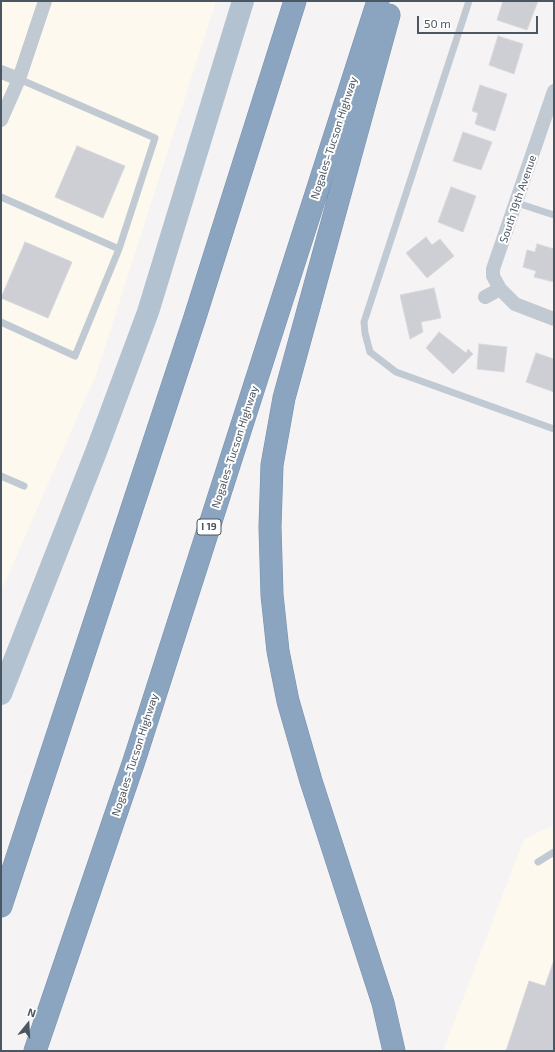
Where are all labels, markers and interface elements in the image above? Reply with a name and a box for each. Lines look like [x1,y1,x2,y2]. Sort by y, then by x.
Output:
scale bar [419,8,540,34]
text: 50 m [424,16,451,30]
street label: Nogales–Tucson Highway [308,75,360,201]
street label: South 19th Avenue [497,153,539,245]
street label: Nogales–Tucson Highway [209,384,261,510]
road number: I 19 [197,519,221,535]
street label: Nogales–Tucson Highway [109,692,161,818]
north arrow [8,1004,48,1044]
text: N [26,1005,38,1020]

